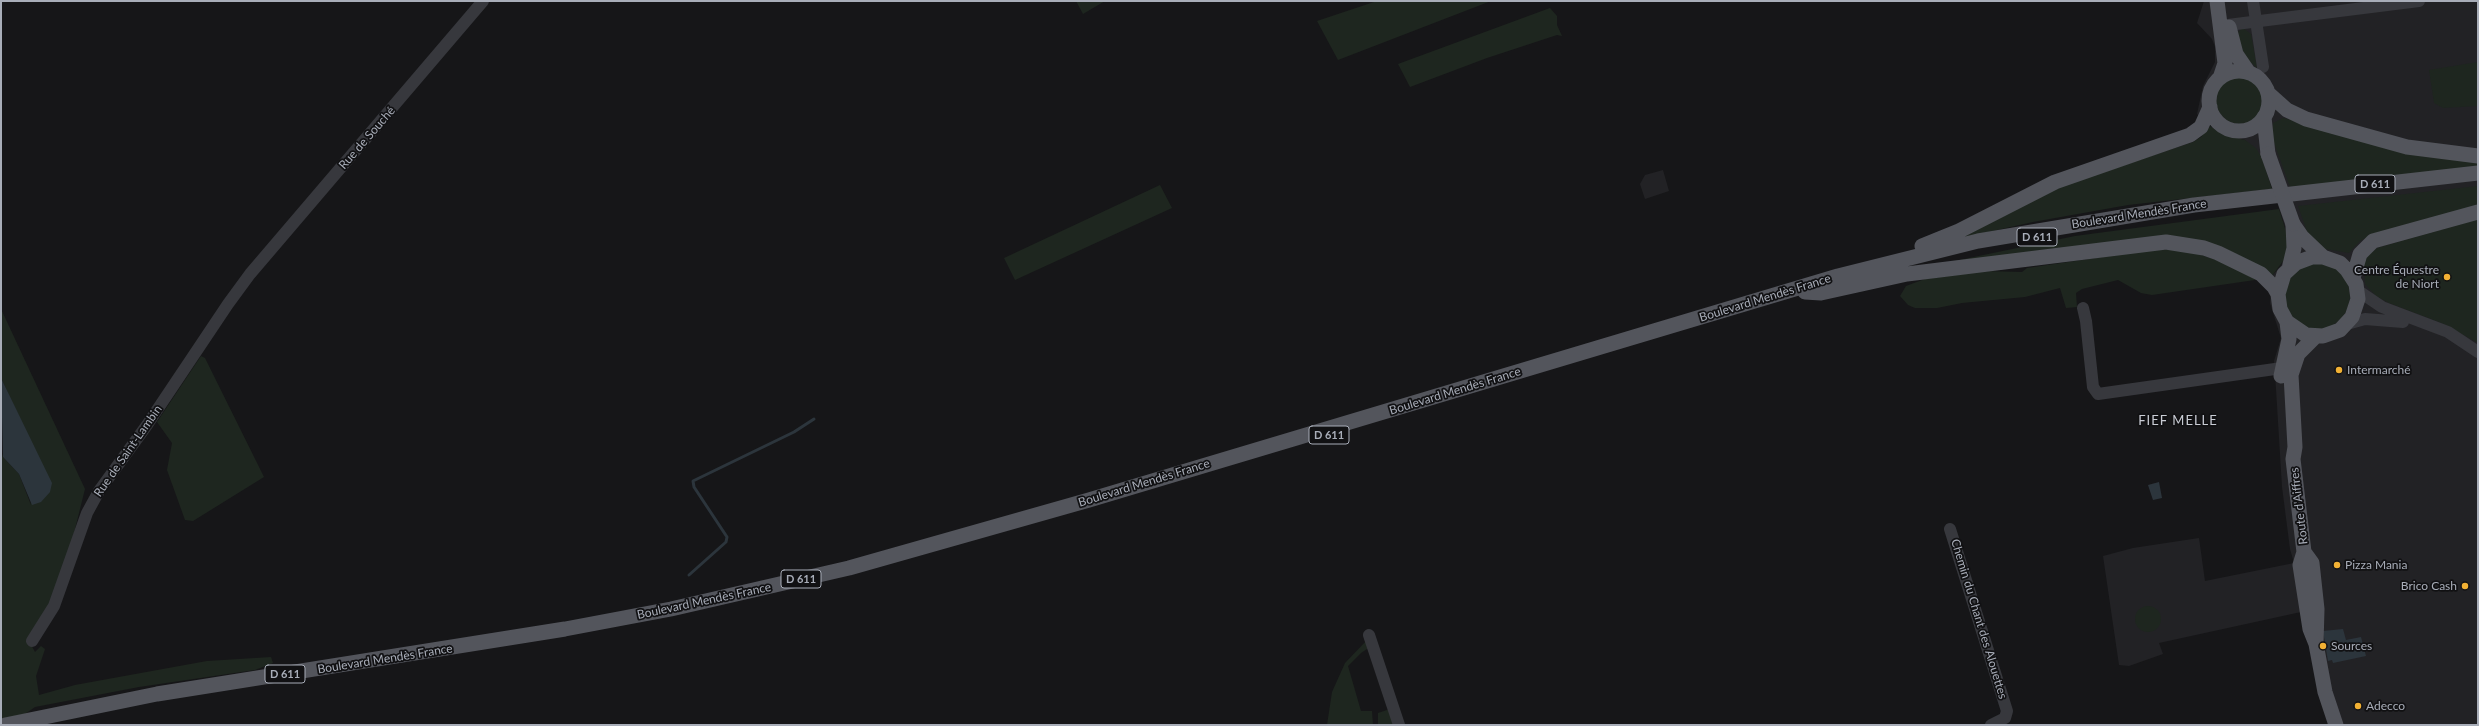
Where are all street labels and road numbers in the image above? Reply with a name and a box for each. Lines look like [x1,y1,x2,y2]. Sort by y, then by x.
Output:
street label: Rue de Souché [336,104,398,172]
road number: D 611 [2355,175,2395,193]
street label: Boulevard Mendès France [2070,196,2208,232]
road number: D 611 [2017,228,2057,246]
street label: Boulevard Mendès France [1698,271,1832,325]
street label: Boulevard Mendès France [1388,364,1522,418]
street label: Rue de Saint-Lambin [91,402,165,500]
road number: D 611 [1309,426,1349,444]
street label: Boulevard Mendès France [1077,456,1211,510]
street label: Route d'Aiffres [2287,467,2311,545]
street label: Chemin du Chant des Alouettes [1948,537,2010,701]
road number: D 611 [781,570,821,588]
street label: Boulevard Mendès France [636,580,772,622]
street label: Boulevard Mendès France [316,641,454,677]
road number: D 611 [265,665,305,683]

